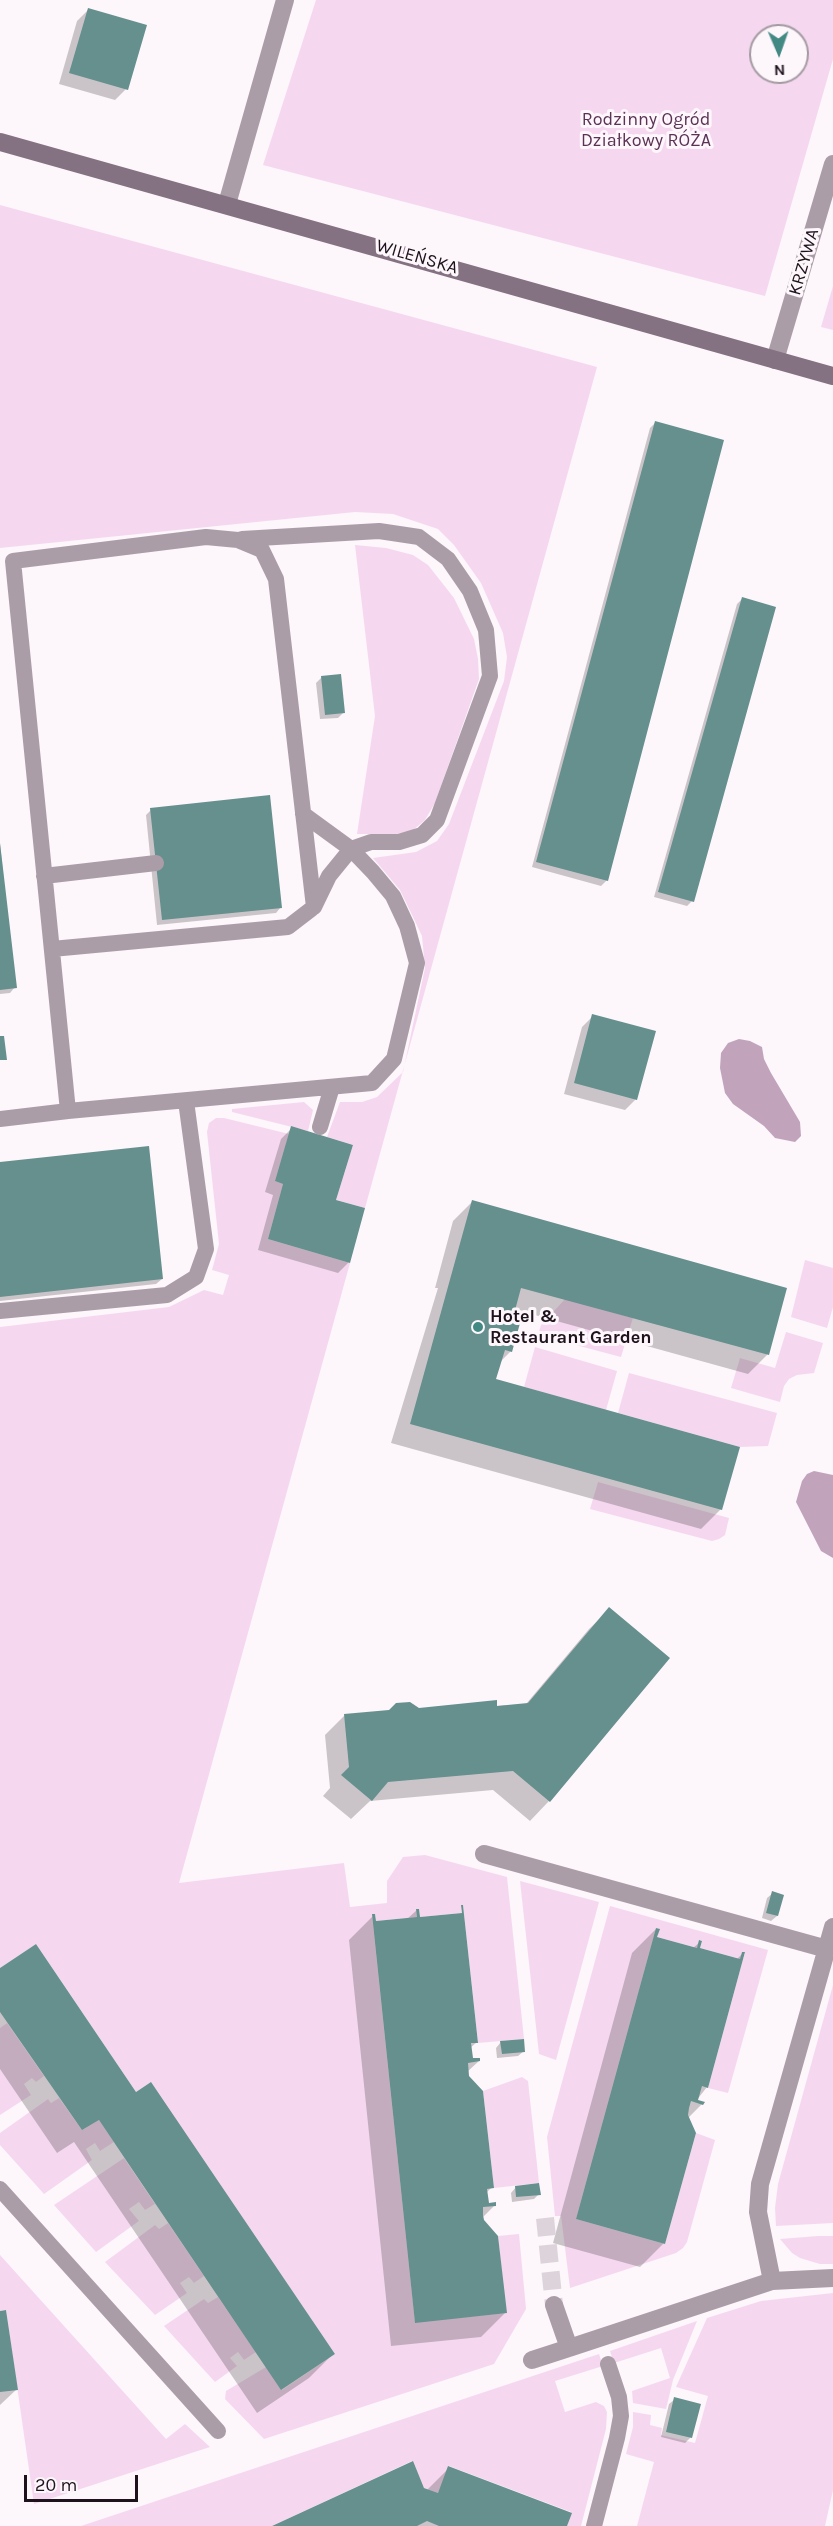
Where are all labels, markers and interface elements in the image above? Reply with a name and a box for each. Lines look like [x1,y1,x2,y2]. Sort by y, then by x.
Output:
north arrow [749,24,809,84]
text: N [774,61,786,80]
park label: Rodzinny Ogród Działkowy RÓŻA [581,109,711,152]
street label: KRZYWA [784,226,824,298]
street label: WILEŃSKA [374,235,460,279]
place label: Hotel & Restaurant Garden [490,1306,652,1348]
marker: Hotel & Restaurant Garden [471,1320,485,1334]
scale bar [27,2463,141,2501]
text: 20 m [35,2474,77,2496]

